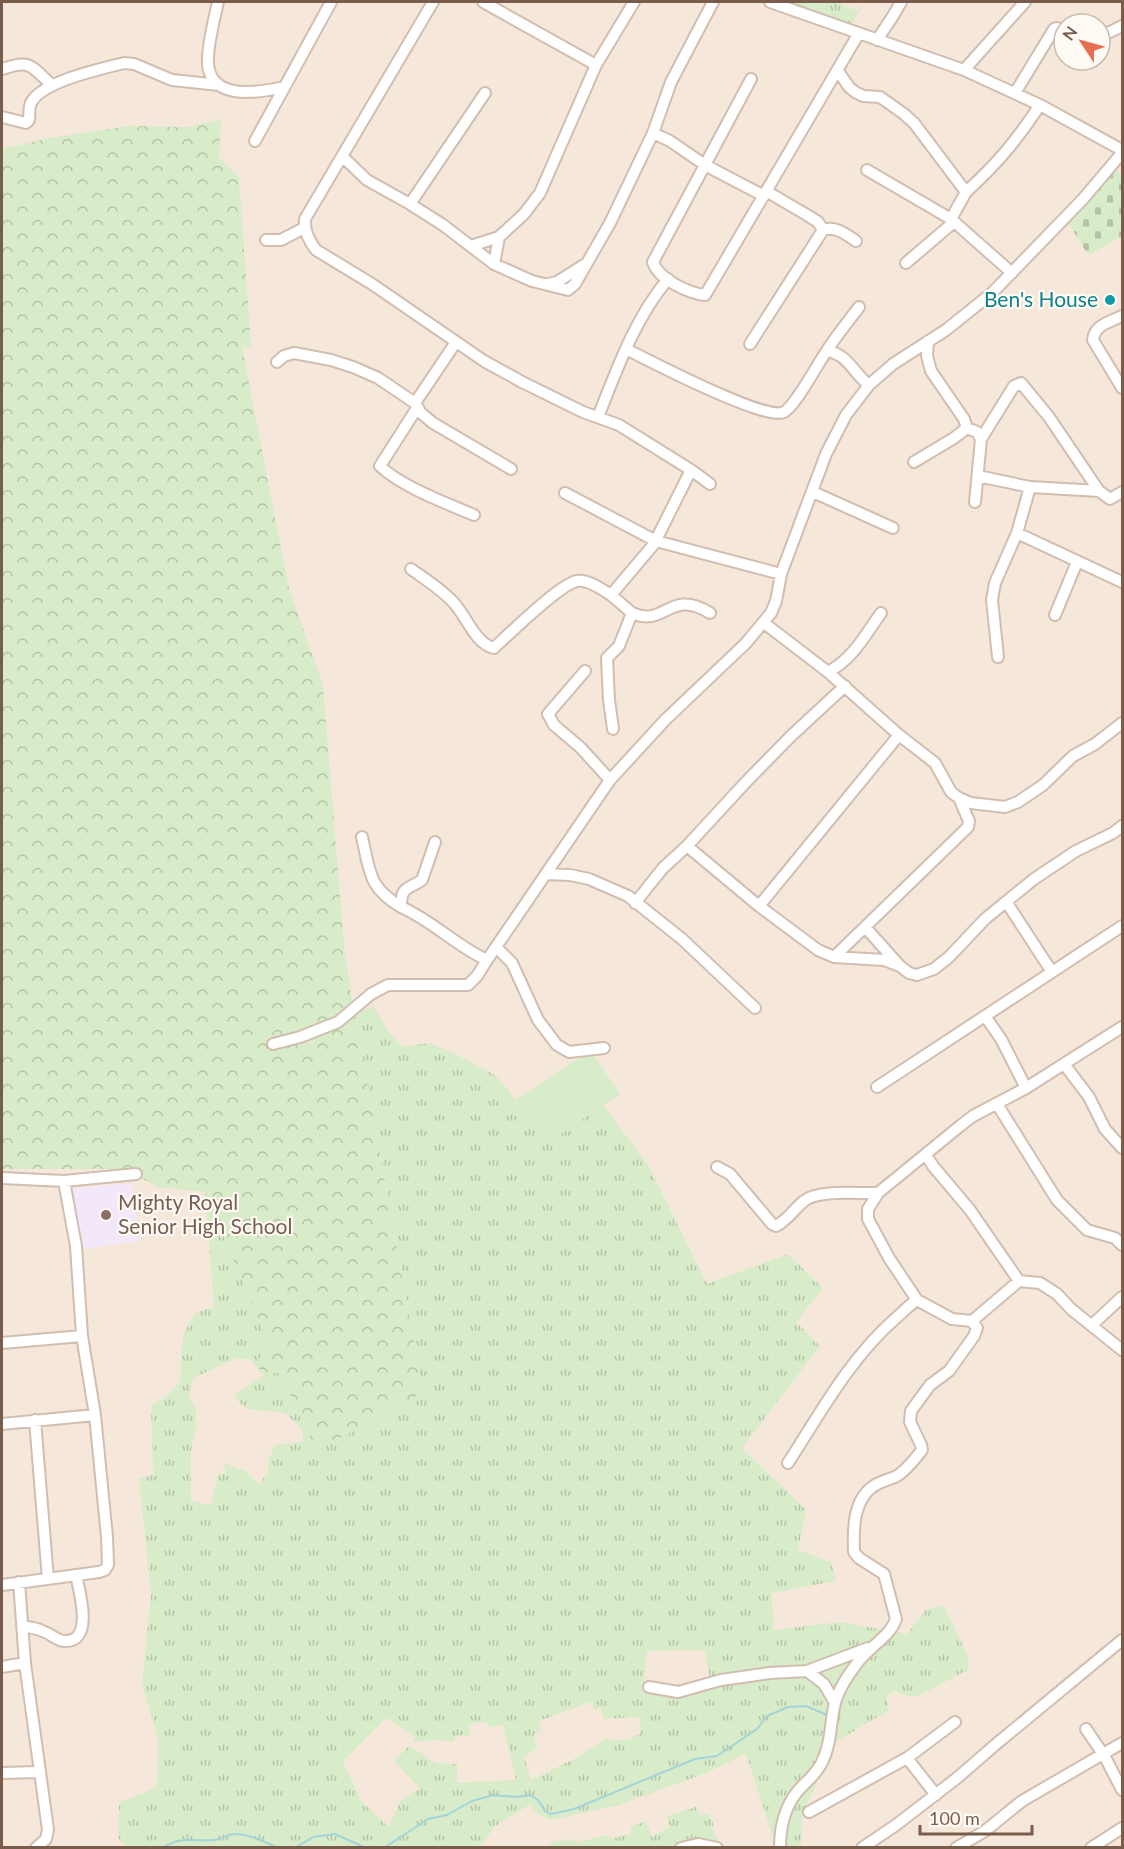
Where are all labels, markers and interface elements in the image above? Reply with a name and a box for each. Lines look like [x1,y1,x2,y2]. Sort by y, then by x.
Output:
north arrow [1052,12,1112,72]
text: N [1058,22,1081,43]
place label: Ben's House [984,286,1098,311]
marker: Ben's House [1103,293,1117,307]
place label: Mighty Royal Senior High School [118,1189,292,1238]
marker: Mighty Royal Senior High School [99,1208,113,1222]
scale bar [920,1798,1032,1836]
text: 100 m [929,1807,980,1829]

